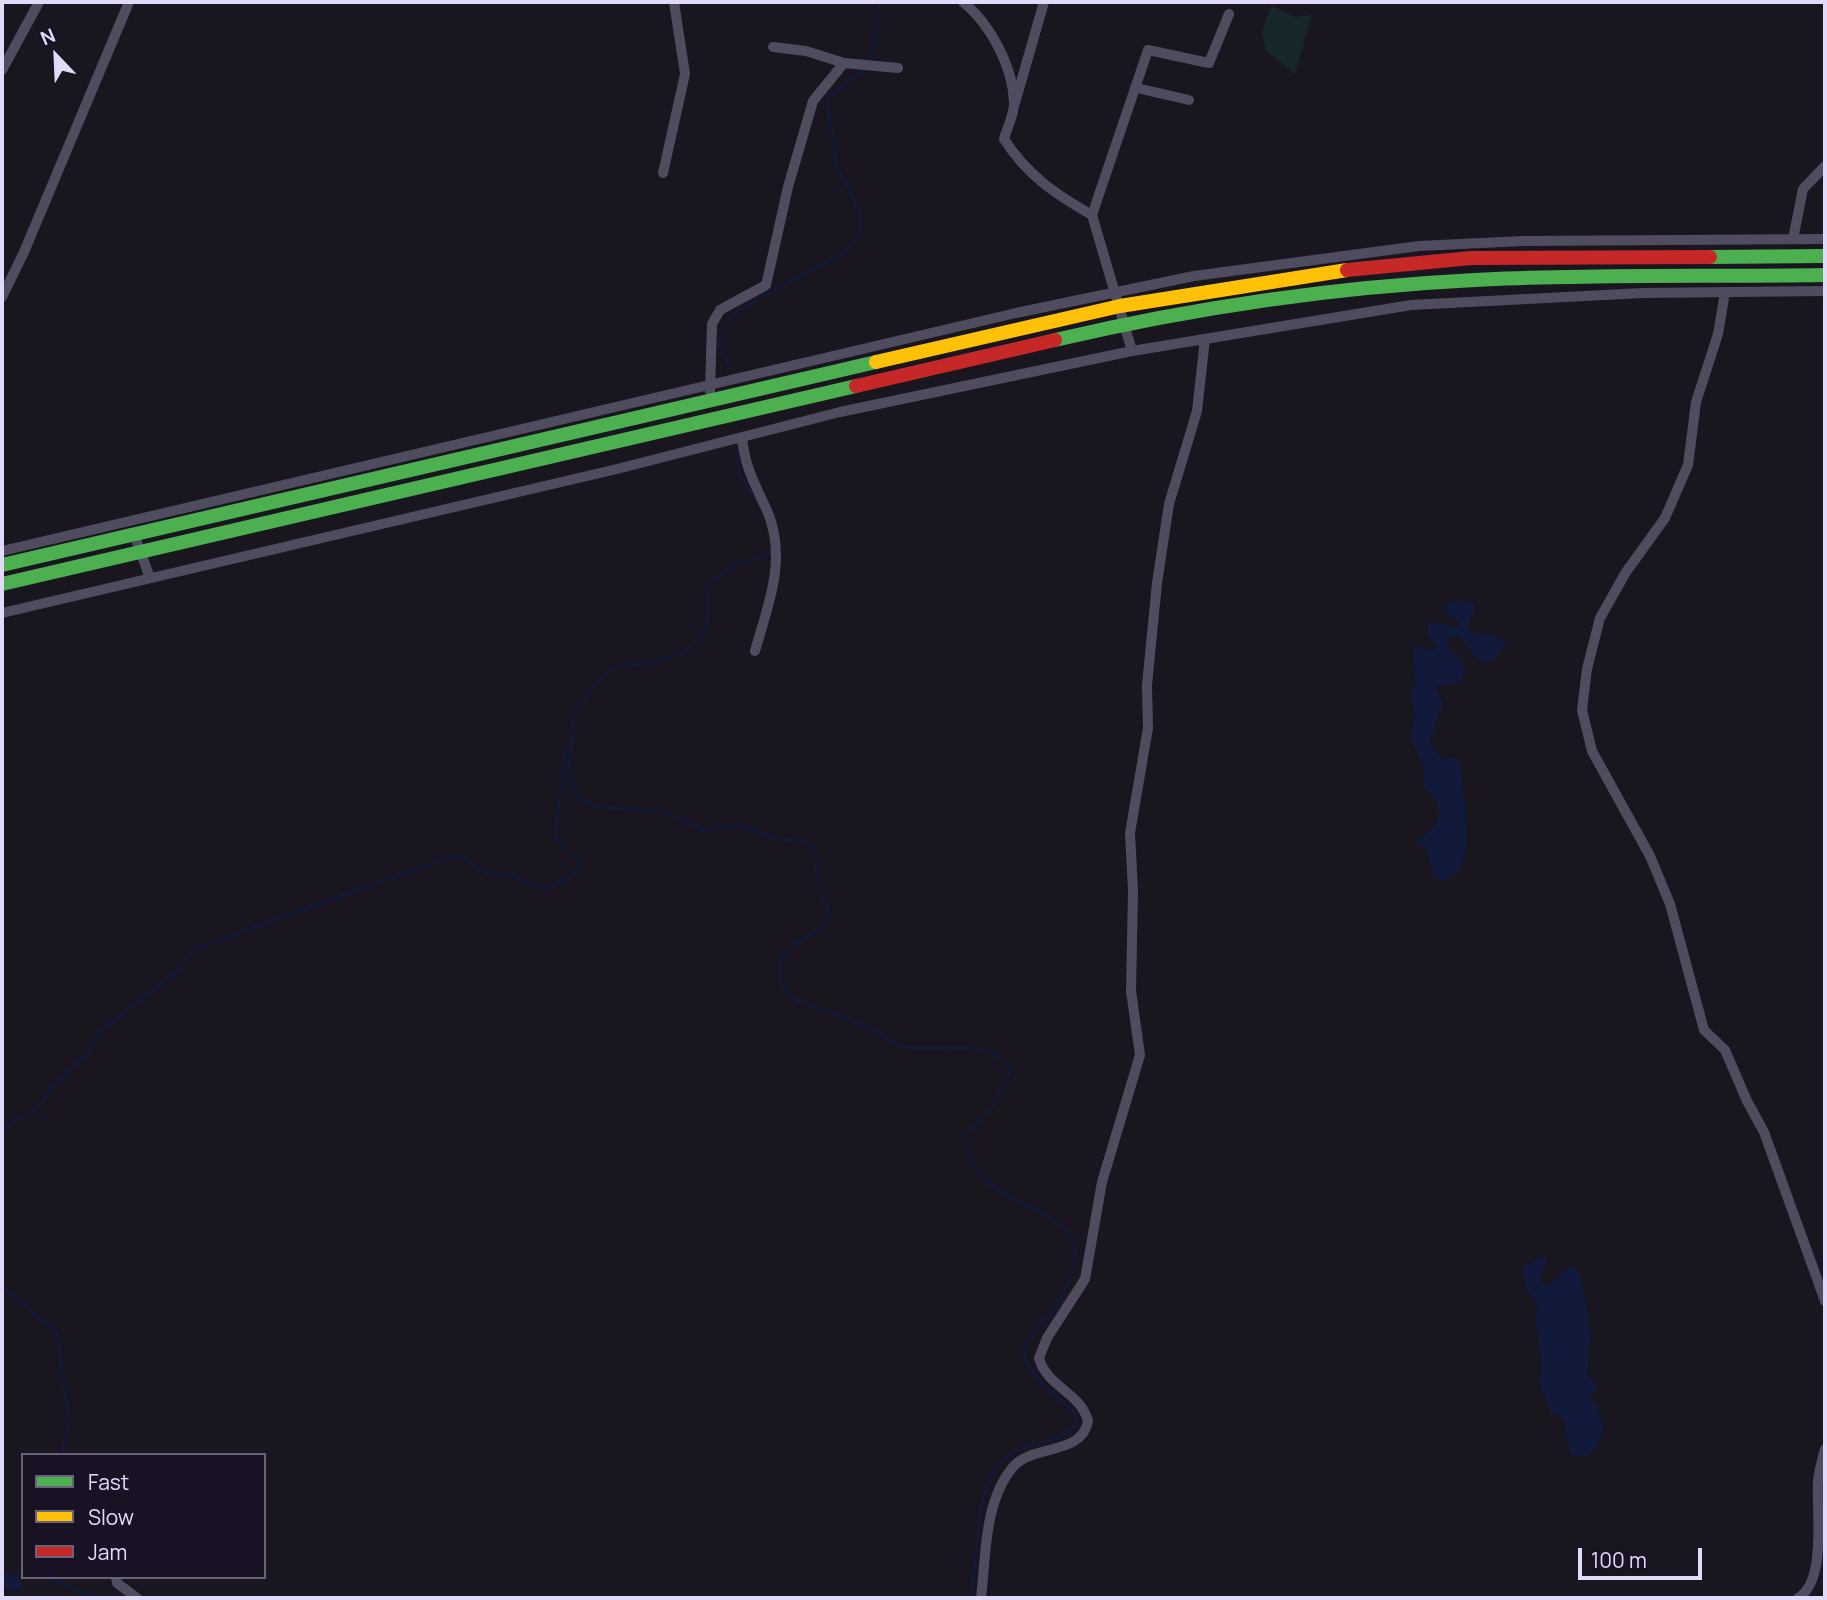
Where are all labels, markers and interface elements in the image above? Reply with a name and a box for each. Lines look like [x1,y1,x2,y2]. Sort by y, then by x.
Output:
north arrow [21,21,91,91]
text: N [36,22,59,51]
legend [21,1453,266,1579]
text: Fast [88,1468,129,1496]
text: Slow [88,1503,134,1531]
scale bar [1582,1534,1706,1578]
text: Jam [88,1538,127,1566]
text: 100 m [1591,1546,1647,1574]

